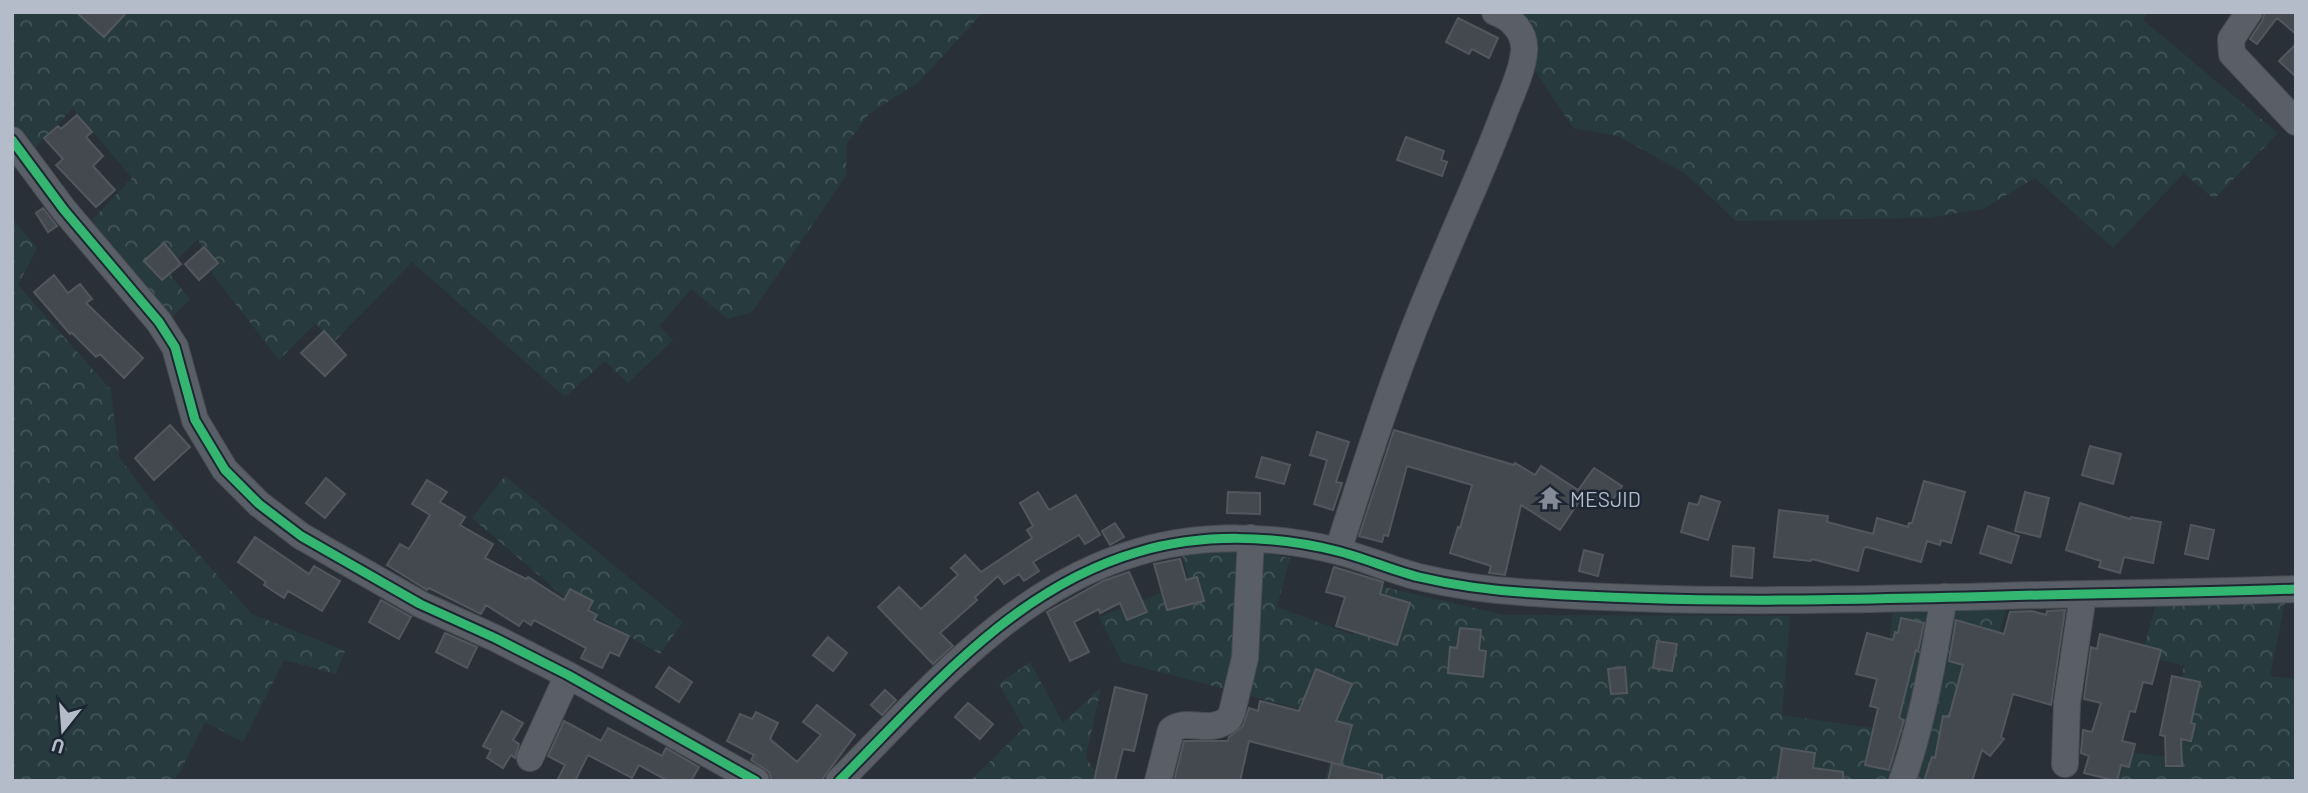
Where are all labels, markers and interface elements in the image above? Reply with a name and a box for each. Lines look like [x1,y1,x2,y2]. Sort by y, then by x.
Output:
temple icon: MESJID [1536,484,1564,512]
place label: MESJID [1570,486,1641,511]
north arrow [28,695,98,765]
text: U [49,734,67,759]

